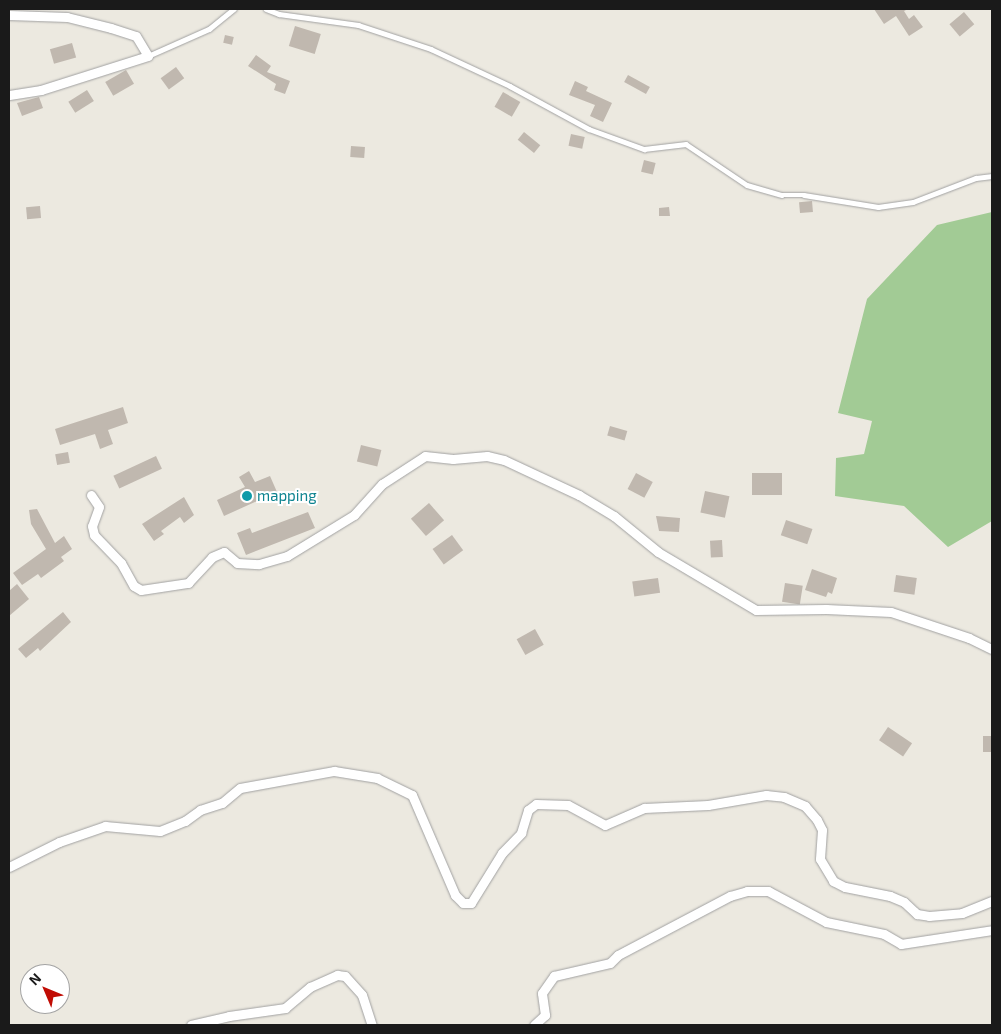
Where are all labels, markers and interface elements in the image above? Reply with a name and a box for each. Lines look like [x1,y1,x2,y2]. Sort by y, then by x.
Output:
place label: mapping [257,487,317,505]
marker: mapping [241,490,253,502]
north arrow [20,964,70,1014]
text: N [25,969,44,988]

